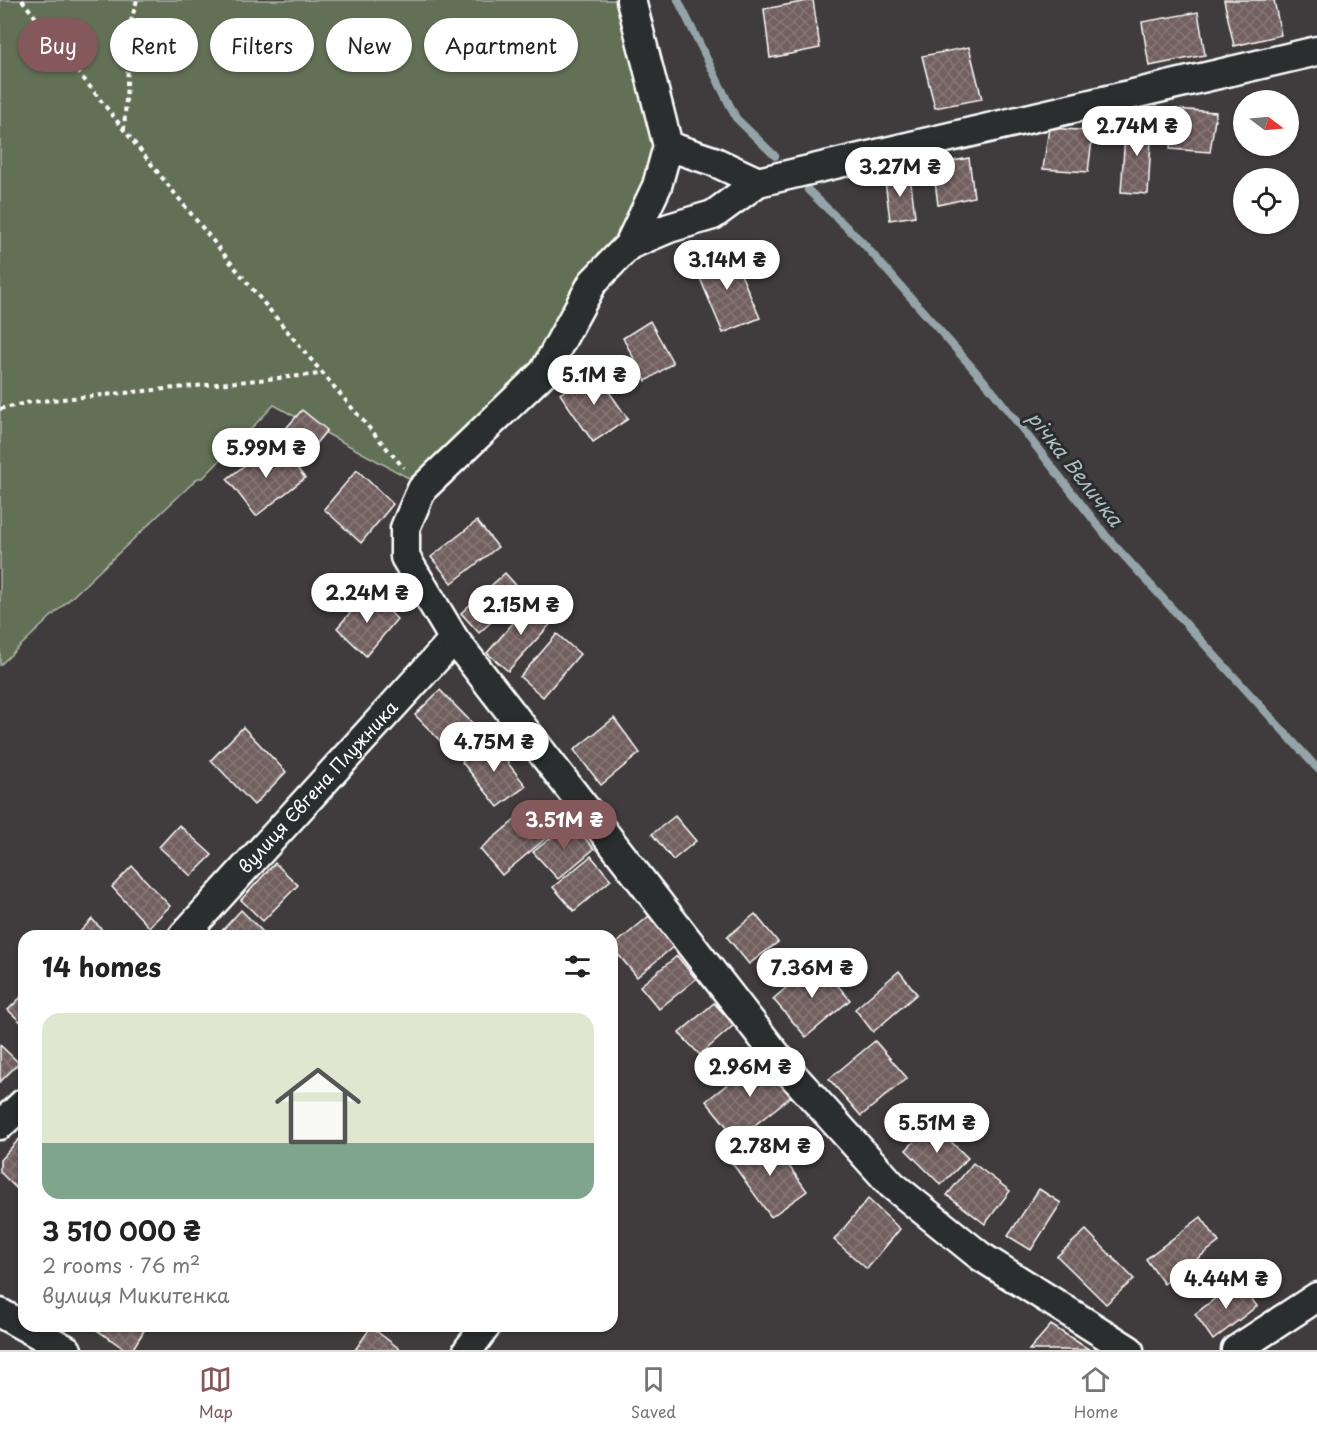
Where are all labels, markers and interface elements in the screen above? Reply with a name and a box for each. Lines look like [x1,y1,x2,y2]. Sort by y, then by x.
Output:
chip: Buy [18,18,98,72]
chip: Rent [110,18,198,72]
chip: Filters [210,18,314,72]
chip: New [326,18,412,72]
chip: Apartment [424,18,578,72]
north arrow [1233,90,1299,156]
map controls [1233,90,1299,234]
pin: 2.74M ₴ [1082,106,1192,157]
text: 2.74M ₴ [1096,110,1178,140]
pin: 3.27M ₴ [845,147,955,198]
text: 3.27M ₴ [859,151,941,181]
button: locate [1233,168,1299,234]
pin: 3.14M ₴ [672,240,782,291]
text: 3.14M ₴ [688,244,766,274]
pin: 5.1M ₴ [545,355,643,406]
text: 5.1M ₴ [562,359,626,389]
water label: річка Величка [1021,404,1131,534]
pin: 5.99M ₴ [211,428,321,479]
text: 5.99M ₴ [226,432,306,462]
pin: 2.24M ₴ [312,573,422,624]
text: 2.24M ₴ [325,577,409,607]
pin: 2.15M ₴ [466,585,576,636]
text: 2.15M ₴ [482,589,560,619]
street label: вулиця Євгена Плужника [231,693,404,879]
pin: 4.75M ₴ [439,722,549,773]
text: 4.75M ₴ [454,726,534,756]
pin: 3.51M ₴ [509,800,619,851]
text: 3.51M ₴ [525,804,603,834]
text: 14 homes [42,947,161,986]
pin: 7.36M ₴ [757,948,867,999]
icon: filters [561,950,594,983]
text: 7.36M ₴ [771,952,853,982]
pin: 2.96M ₴ [695,1047,805,1098]
text: 2.96M ₴ [708,1051,792,1081]
icon: home [264,1052,372,1160]
pin: 5.51M ₴ [882,1103,992,1154]
text: 5.51M ₴ [898,1107,976,1137]
pin: 2.78M ₴ [715,1126,825,1177]
text: 2.78M ₴ [729,1130,811,1160]
text: 3 510 000 ₴ [42,1211,201,1250]
text: 2 rooms · 76 m² [42,1250,200,1280]
pin: 4.44M ₴ [1171,1259,1281,1310]
text: 4.44M ₴ [1184,1263,1268,1293]
text: вулиця Микитенка [42,1280,229,1310]
tab: Map [199,1363,233,1423]
tab: Saved [631,1363,676,1423]
tab: Home [1074,1363,1118,1423]

